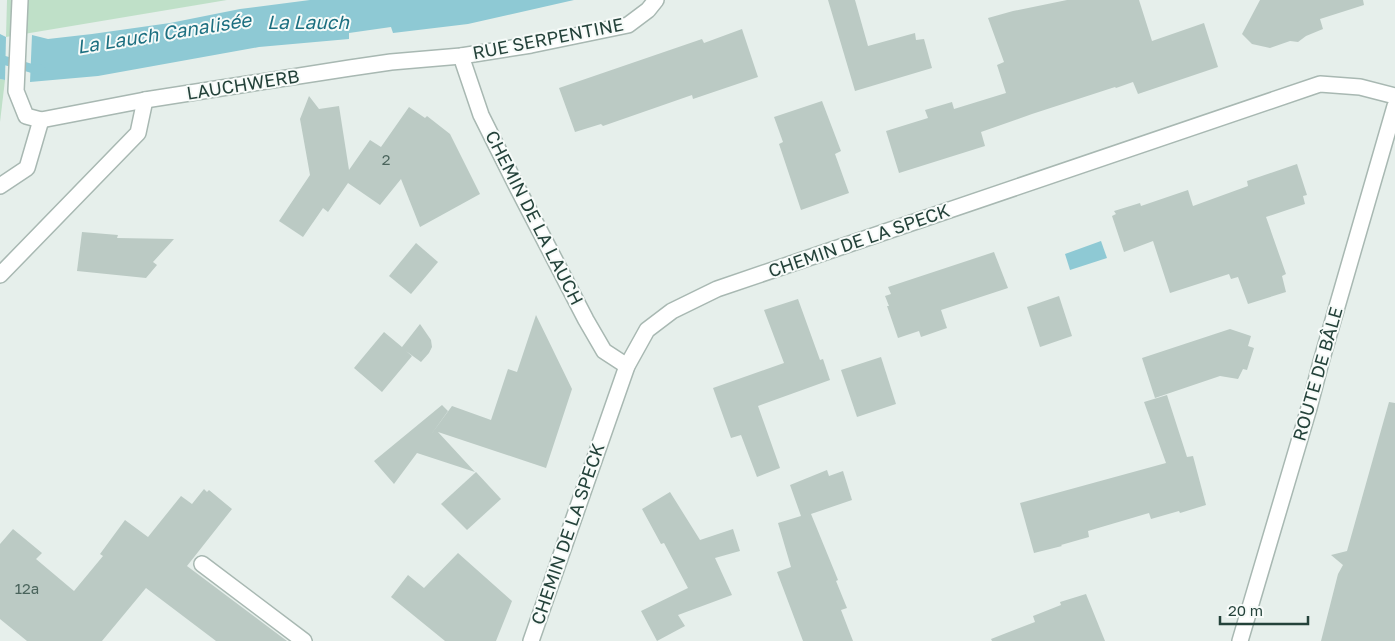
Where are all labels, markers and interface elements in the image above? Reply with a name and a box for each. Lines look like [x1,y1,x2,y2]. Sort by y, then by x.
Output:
water label: La Lauch Canalisée [75,7,255,58]
water label: La Lauch [267,10,350,33]
street label: RUE SERPENTINE [470,13,625,63]
street label: LAUCHWERB [185,64,301,104]
street label: CHEMIN DE LA LAUCH [481,127,589,309]
house number: 2 [382,150,390,168]
street label: CHEMIN DE LA SPECK [765,199,952,281]
street label: ROUTE DE BÂLE [1287,304,1347,443]
street label: CHEMIN DE LA SPECK [526,440,608,627]
house number: 12a [15,579,39,597]
scale bar [1220,594,1308,626]
text: 20 m [1228,601,1263,619]

